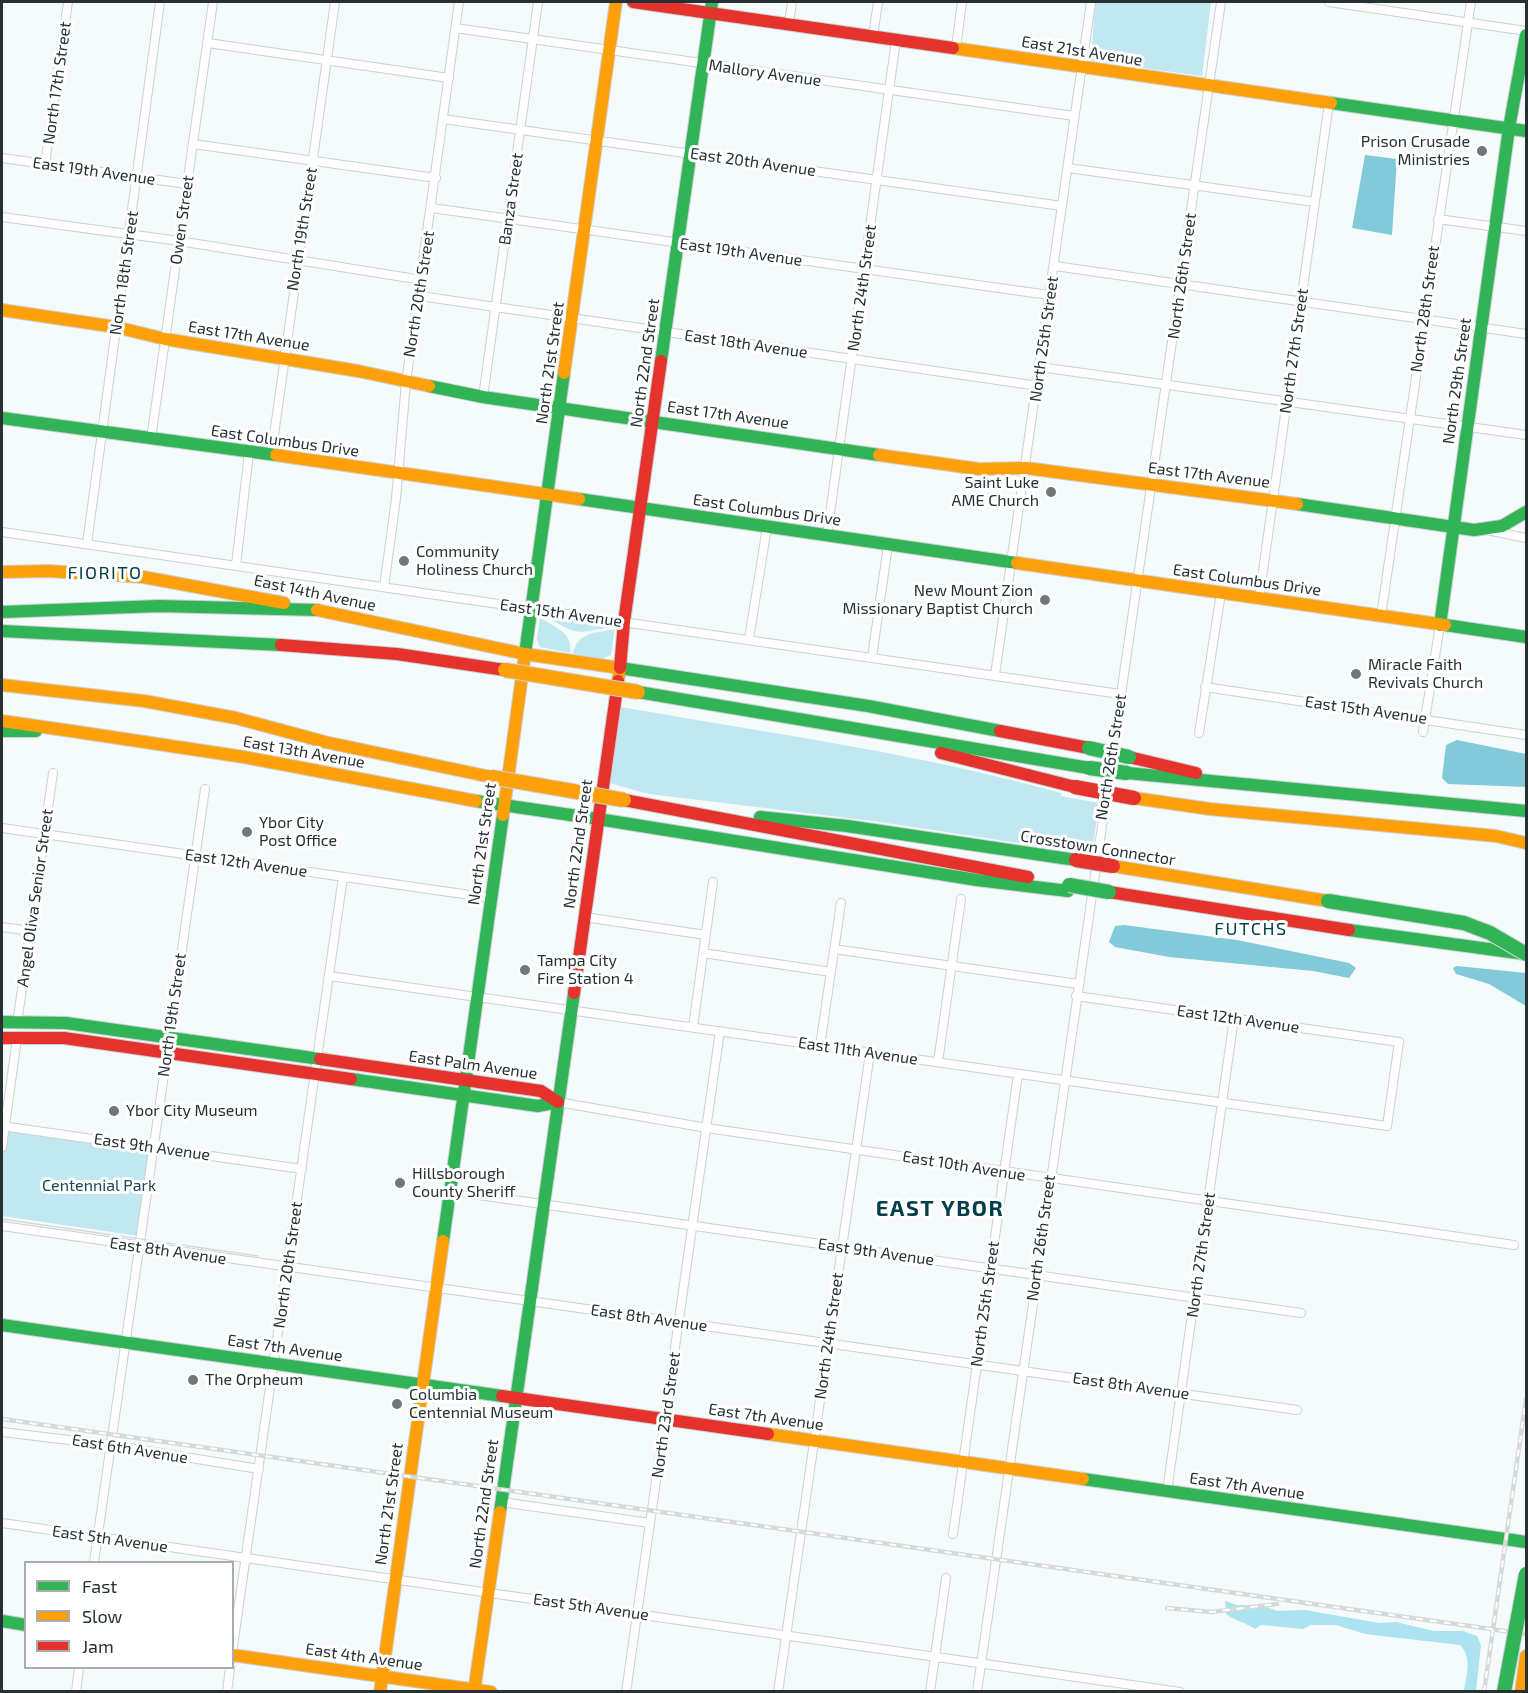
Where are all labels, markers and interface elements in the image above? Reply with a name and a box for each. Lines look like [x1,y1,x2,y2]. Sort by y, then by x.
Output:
street label: North 17th Street [39,20,75,146]
street label: East 21st Avenue [1020,32,1144,70]
street label: Mallory Avenue [707,56,823,90]
place label: Prison Crusade Ministries [1361,132,1470,170]
street label: East 20th Avenue [689,144,817,180]
marker: Prison Crusade Ministries [1475,144,1489,158]
street label: Banza Street [495,152,527,246]
street label: East 19th Avenue [31,153,157,189]
street label: North 19th Street [283,166,321,292]
street label: Owen Street [166,174,198,266]
street label: North 18th Street [106,210,142,336]
street label: North 26th Street [1164,212,1200,340]
street label: North 24th Street [844,223,880,353]
street label: North 20th Street [400,229,438,359]
street label: East 19th Avenue [678,234,804,270]
street label: North 28th Street [1407,244,1443,374]
street label: North 25th Street [1026,275,1062,403]
street label: North 27th Street [1276,287,1312,415]
street label: North 22nd Street [626,297,664,429]
street label: North 21st Street [532,301,568,425]
street label: East 17th Avenue [187,317,311,355]
street label: North 29th Street [1439,317,1475,445]
street label: East 18th Avenue [683,326,809,362]
street label: East 17th Avenue [666,397,790,433]
street label: East Columbus Drive [210,421,360,461]
street label: East 17th Avenue [1147,458,1271,492]
place label: Saint Luke AME Church [952,473,1039,511]
marker: Saint Luke AME Church [1044,485,1058,499]
street label: East Columbus Drive [692,490,842,530]
place label: Community Holiness Church [416,542,533,580]
marker: Community Holiness Church [397,554,411,568]
street label: East Columbus Drive [1172,560,1322,600]
district label: FIORITO [67,562,143,584]
street label: East 14th Avenue [252,571,378,615]
place label: New Mount Zion Missionary Baptist Church [842,581,1033,619]
marker: New Mount Zion Missionary Baptist Church [1038,593,1052,607]
street label: East 15th Avenue [499,595,623,631]
place label: Miracle Faith Revivals Church [1368,655,1483,693]
marker: Miracle Faith Revivals Church [1349,667,1363,681]
street label: East 15th Avenue [1304,692,1428,728]
street label: North 26th Street [1092,693,1130,821]
street label: East 13th Avenue [242,732,366,772]
street label: North 22nd Street [559,778,597,910]
street label: North 21st Street [464,782,500,906]
street label: Angel Oliva Senior Street [13,808,57,988]
place label: Ybor City Post Office [259,813,337,851]
marker: Ybor City Post Office [240,825,254,839]
street label: Crosstown Connector [1019,826,1177,870]
street label: East 12th Avenue [184,845,308,881]
district label: FUTCHS [1214,918,1288,940]
place label: Tampa City Fire Station 4 [537,951,634,989]
street label: North 19th Street [154,952,190,1078]
marker: Tampa City Fire Station 4 [518,963,532,977]
street label: East 12th Avenue [1176,1001,1300,1037]
street label: East 11th Avenue [797,1033,919,1069]
street label: East Palm Avenue [407,1046,539,1084]
place label: Ybor City Museum [126,1101,258,1121]
marker: Ybor City Museum [107,1104,121,1118]
street label: East 9th Avenue [93,1129,211,1165]
street label: East 10th Avenue [901,1147,1027,1185]
place label: Hillsborough County Sheriff [412,1164,515,1202]
street label: North 26th Street [1023,1174,1059,1302]
park label: Centennial Park [42,1176,156,1196]
marker: Hillsborough County Sheriff [393,1176,407,1190]
street label: North 27th Street [1183,1191,1219,1319]
district label: EAST YBOR [876,1196,1004,1222]
street label: North 20th Street [270,1200,306,1330]
street label: East 8th Avenue [108,1233,228,1269]
street label: East 9th Avenue [817,1234,935,1270]
street label: North 25th Street [967,1240,1003,1368]
street label: North 24th Street [811,1271,847,1401]
street label: East 8th Avenue [589,1300,709,1336]
street label: East 7th Avenue [226,1330,344,1366]
street label: North 23rd Street [648,1351,684,1479]
street label: East 8th Avenue [1071,1368,1191,1404]
place label: The Orpheum [205,1370,303,1390]
marker: The Orpheum [186,1373,200,1387]
place label: Columbia Centennial Museum [409,1385,553,1423]
marker: Columbia Centennial Museum [390,1397,404,1411]
street label: East 7th Avenue [707,1399,825,1435]
street label: East 6th Avenue [71,1430,189,1468]
street label: North 22nd Street [465,1438,503,1570]
street label: North 21st Street [371,1442,407,1566]
street label: East 7th Avenue [1188,1468,1306,1504]
street label: East 5th Avenue [51,1521,169,1557]
legend [24,1561,234,1669]
text: Fast [82,1575,117,1597]
street label: East 5th Avenue [532,1589,650,1625]
text: Slow [82,1605,122,1627]
text: Jam [82,1635,114,1657]
street label: East 4th Avenue [304,1639,424,1675]

